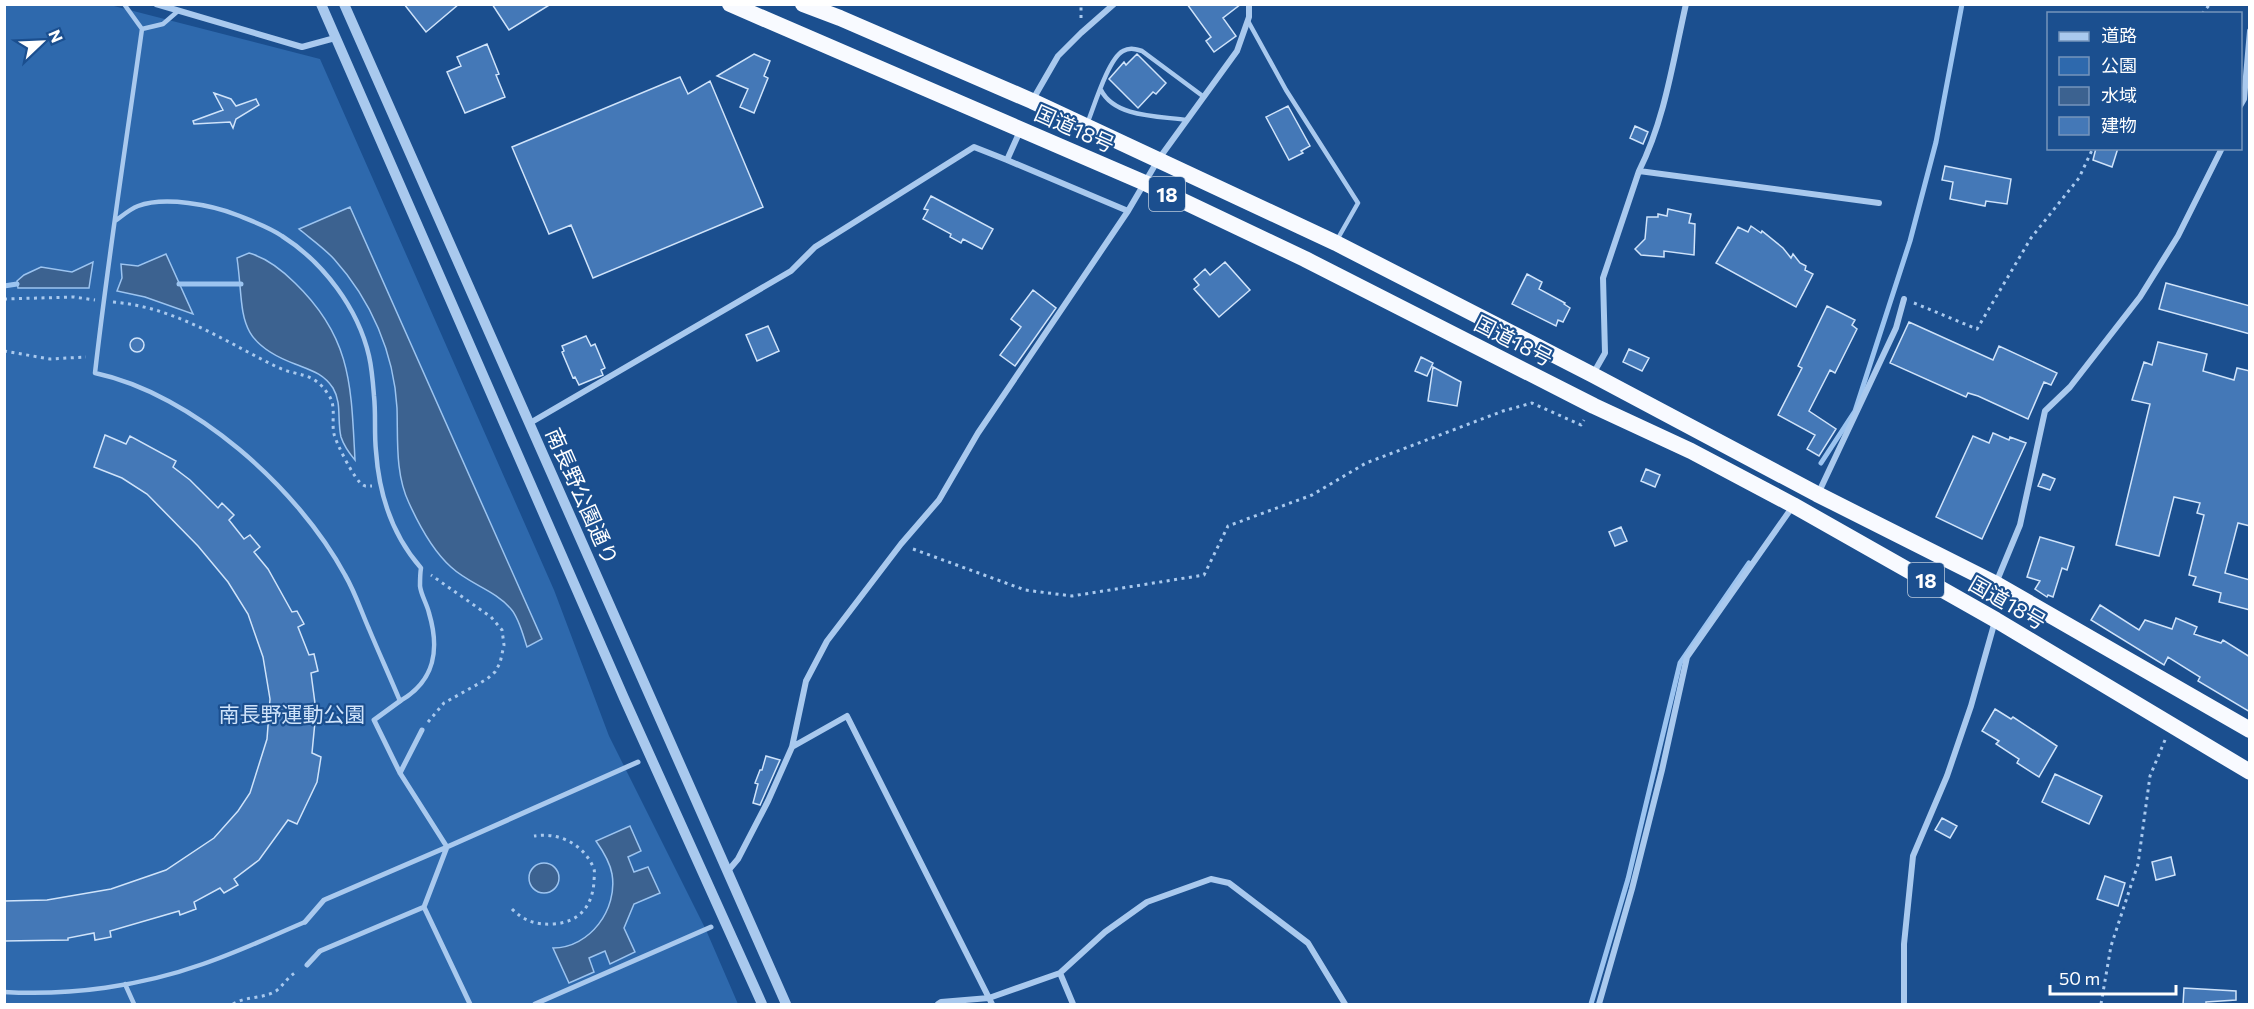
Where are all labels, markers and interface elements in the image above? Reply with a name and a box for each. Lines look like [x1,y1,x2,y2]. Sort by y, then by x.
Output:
north arrow [12,12,72,72]
legend [2047,12,2242,150]
text: 道路 [2101,24,2137,46]
text: N [45,27,67,45]
text: 公園 [2101,54,2137,76]
text: 水域 [2101,84,2137,106]
street label: 国道18号 [1031,99,1119,157]
text: 建物 [2101,114,2137,136]
road number: 18 [1149,177,1185,211]
street label: 国道18号 [1471,310,1557,370]
street label: 南長野公園通り [542,424,624,568]
road number: 18 [1908,563,1944,597]
street label: 国道18号 [1965,570,2051,634]
park label: 南長野運動公園 [219,701,366,726]
scale bar [2050,958,2176,996]
text: 50 m [2059,967,2100,989]

